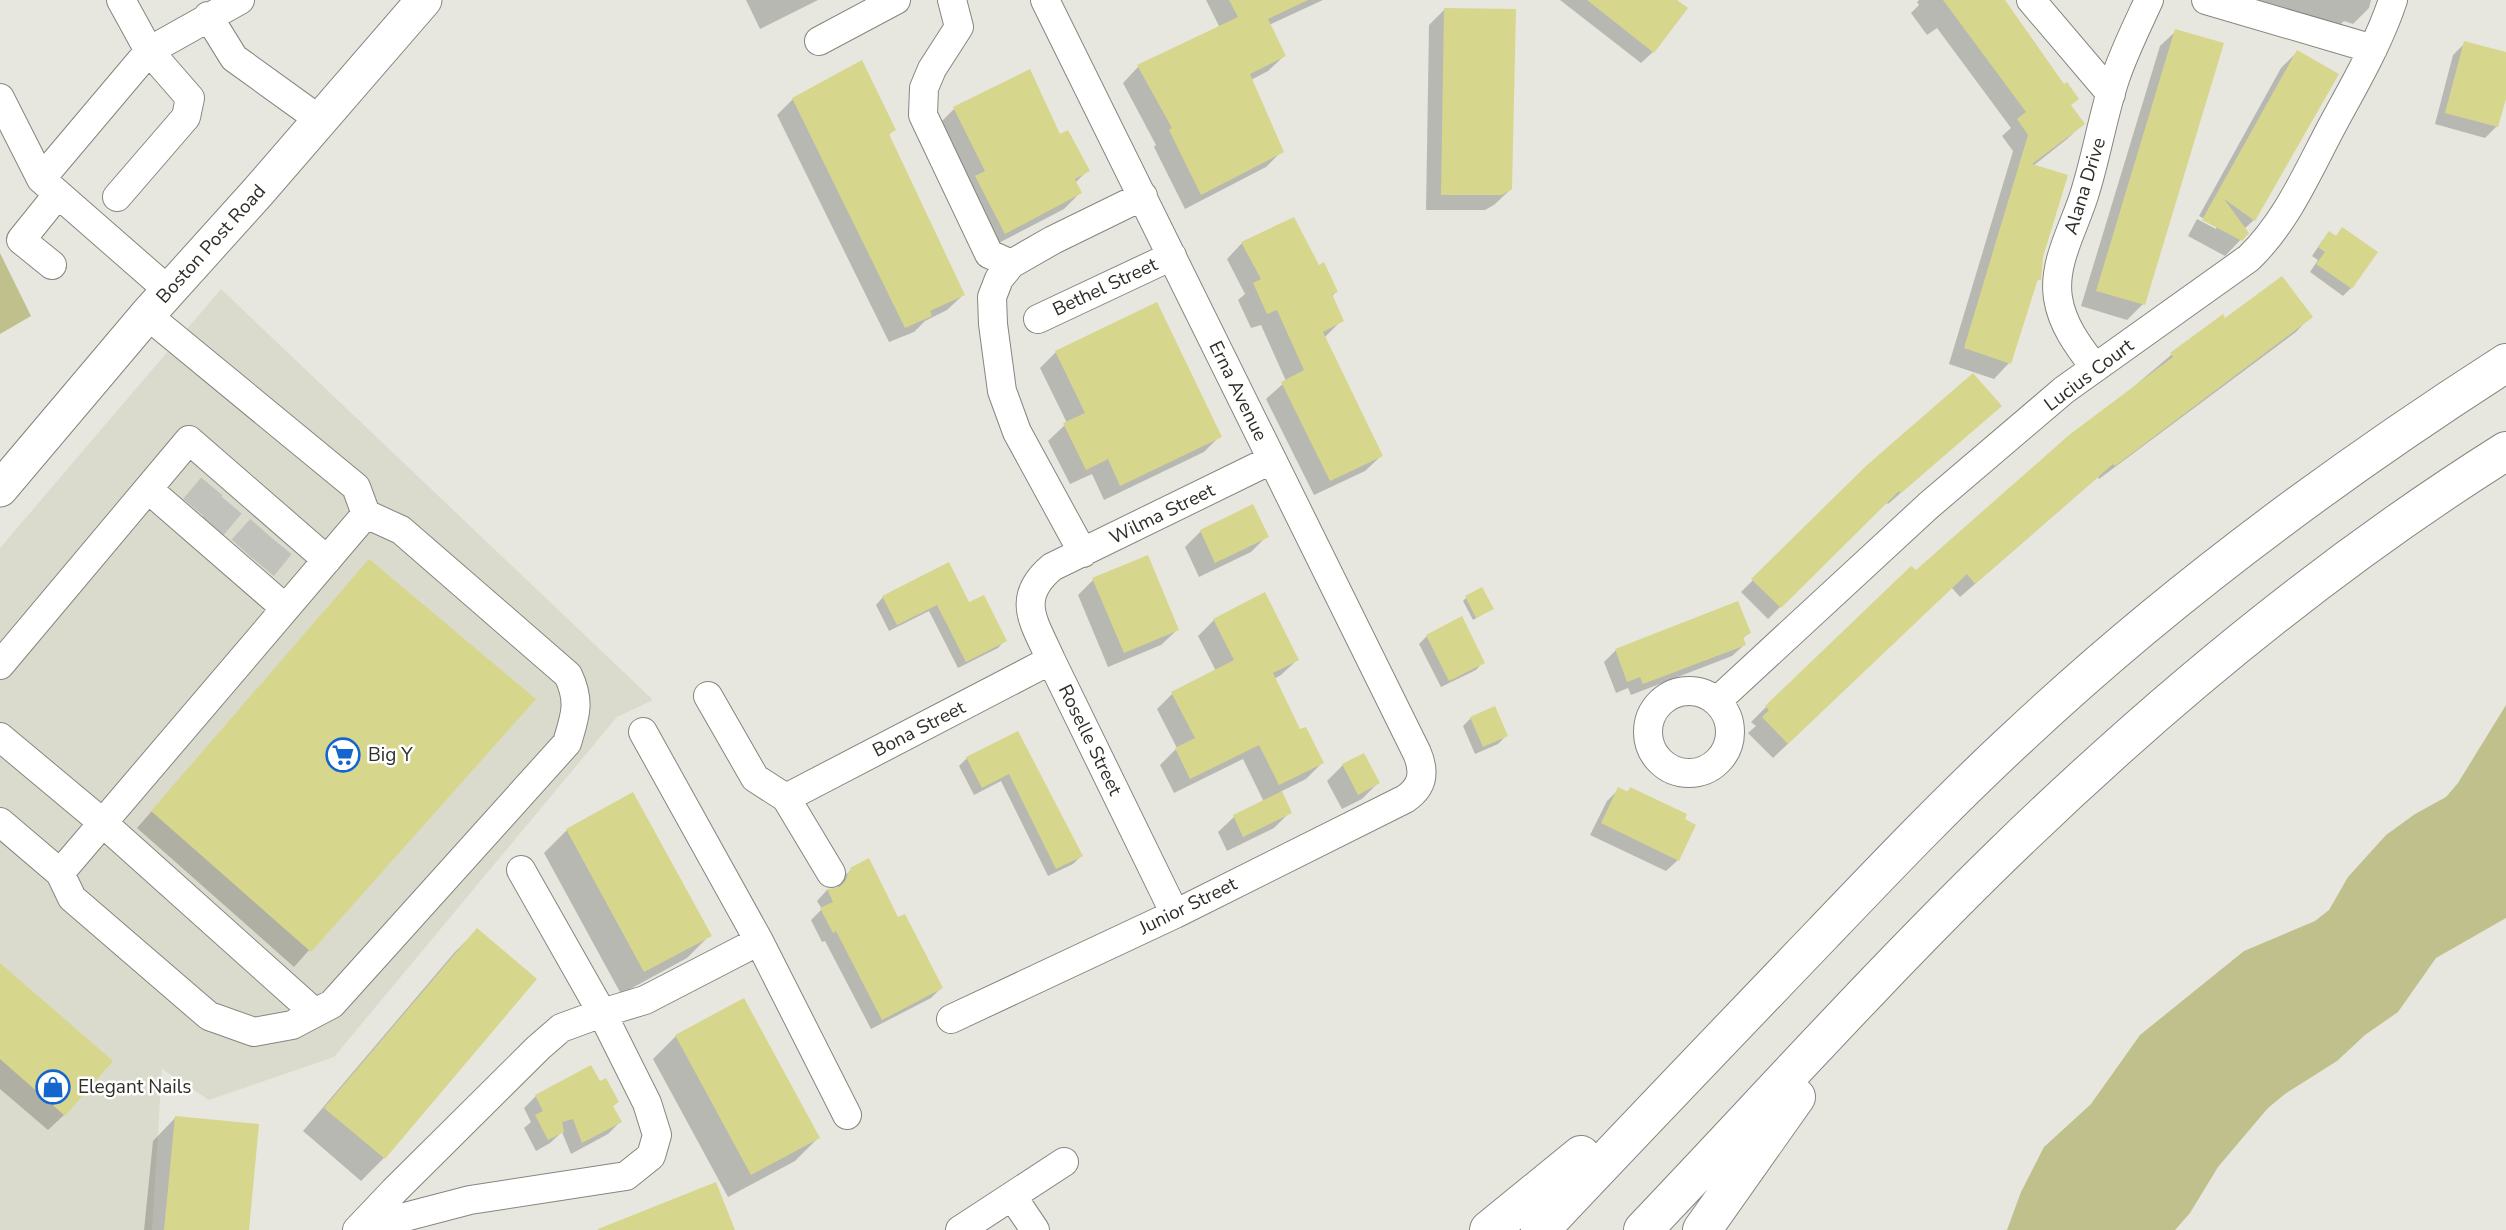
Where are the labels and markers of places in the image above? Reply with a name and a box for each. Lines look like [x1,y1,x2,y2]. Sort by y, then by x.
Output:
supermarket icon: Big Y [324,736,362,774]
place label: Big Y [368,742,413,768]
shop icon: Elegant Nails [34,1068,72,1106]
place label: Elegant Nails [78,1074,191,1100]

